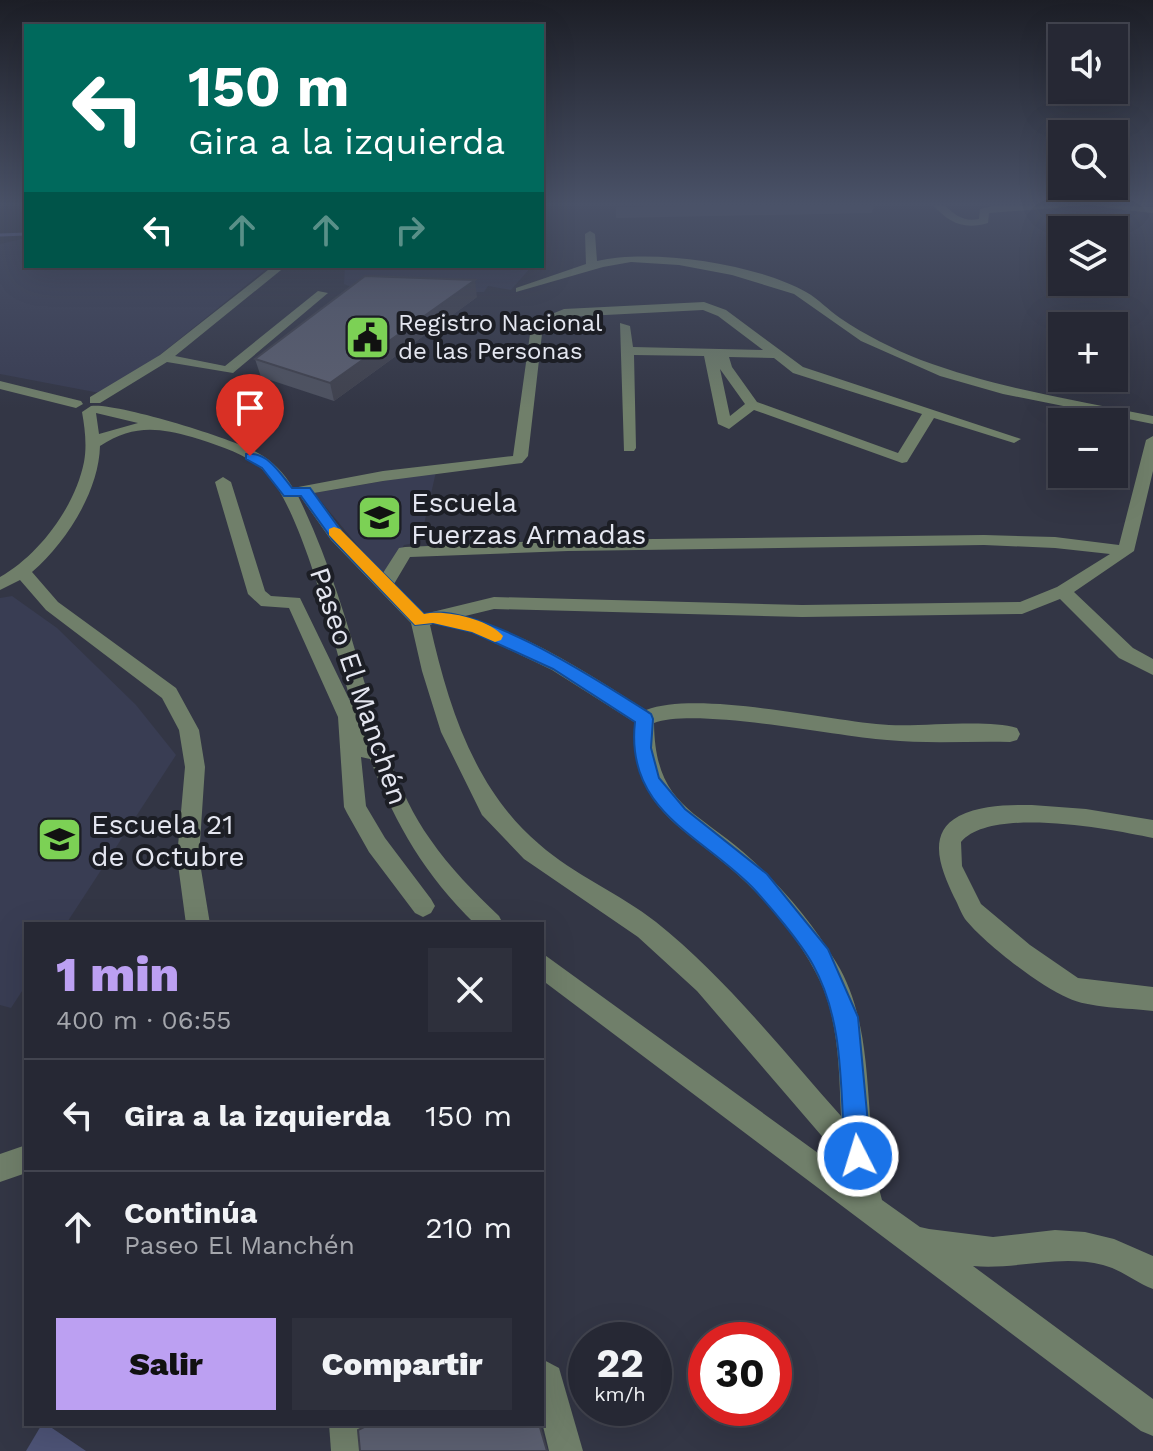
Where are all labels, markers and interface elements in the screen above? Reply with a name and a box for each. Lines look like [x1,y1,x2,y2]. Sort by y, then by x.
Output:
map controls [1048,24,1128,488]
button: sound [1048,24,1128,104]
text: 150 m [188,54,350,120]
icon: left [56,56,160,160]
button: search [1048,120,1128,200]
text: Gira a la izquierda [188,121,505,163]
icon: left [136,208,180,252]
icon: ahead [220,208,264,252]
icon: ahead [304,208,348,252]
icon: right [388,208,432,252]
button: layers [1048,216,1128,296]
place label: Registro Nacional de las Personas [398,309,603,365]
button: + [1048,312,1128,392]
public building icon: Registro Nacional de las Personas [343,313,391,361]
pin [216,374,284,456]
icon: arrive [228,386,272,430]
button: − [1048,408,1128,488]
place label: Escuela Fuerzas Armadas [411,486,646,551]
school or university icon: Escuela Fuerzas Armadas [356,494,404,542]
street label: Paseo El Manchén [303,563,415,809]
place label: Escuela 21 de Octubre [91,808,245,873]
school or university icon: Escuela 21 de Octubre [36,816,84,864]
text: 1 min [56,946,179,1003]
button: close [428,948,512,1032]
text: 400 m · 06:55 [56,1005,231,1035]
icon: left [56,1093,100,1137]
text: Gira a la izquierda [124,1098,391,1133]
text: 150 m [425,1098,512,1133]
position arrow [816,1114,900,1198]
text: Continúa [124,1195,257,1230]
icon: ahead [56,1205,100,1249]
text: 210 m [425,1210,512,1245]
text: Paseo El Manchén [124,1230,355,1260]
button: Salir [56,1318,276,1410]
button: Compartir [292,1318,512,1410]
speed limit sign: 30 [688,1322,792,1426]
text: 22 [596,1340,644,1387]
text: km/h [594,1382,646,1406]

